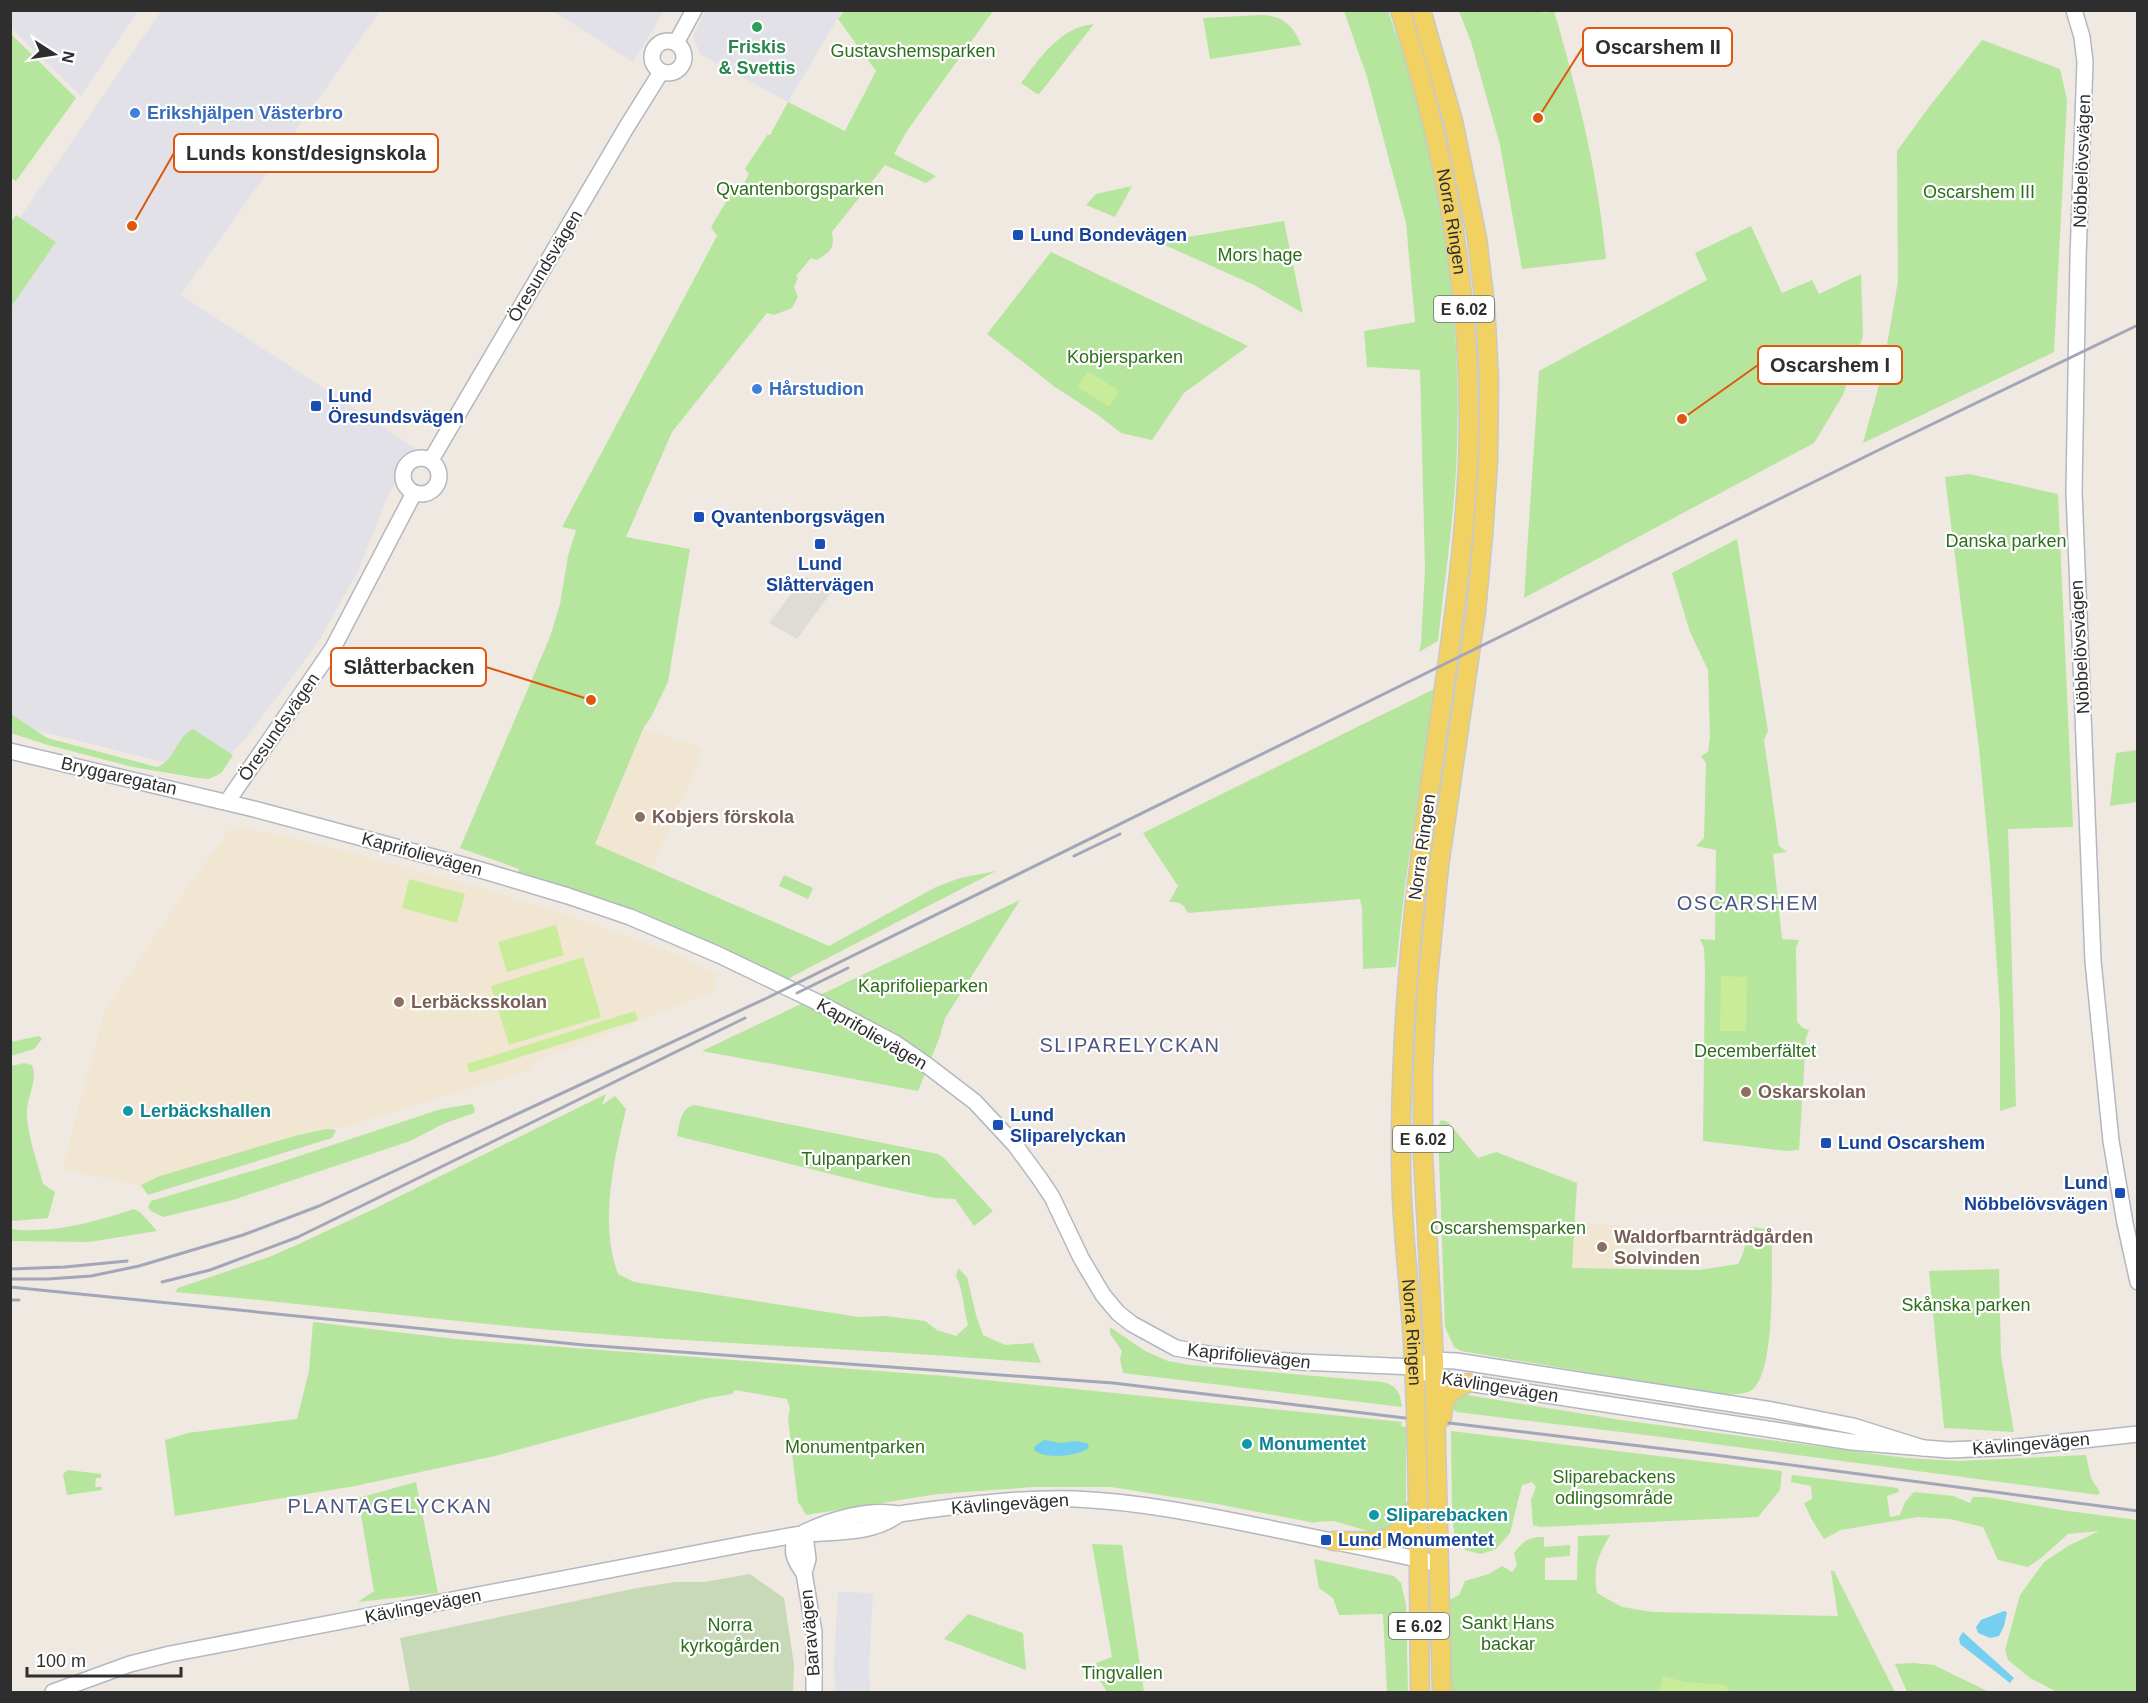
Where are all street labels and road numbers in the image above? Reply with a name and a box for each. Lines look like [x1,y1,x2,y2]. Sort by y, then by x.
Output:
street label: Nöbbelövsvägen [2070,94,2094,228]
street label: Norra Ringen [1433,167,1470,276]
street label: Öresundsvägen [504,206,586,326]
road number: E 6.02 [1434,296,1494,322]
street label: Nöbbelövsvägen [2067,580,2093,714]
street label: Öresundsvägen [234,669,324,785]
street label: Bryggaregatan [59,753,179,799]
street label: Norra Ringen [1405,793,1439,901]
street label: Kaprifolievägen [359,828,485,880]
street label: Kaprifolievägen [813,994,931,1074]
road number: E 6.02 [1393,1126,1453,1152]
street label: Norra Ringen [1398,1278,1425,1386]
street label: Kaprifolievägen [1186,1340,1312,1372]
street label: Kävlingevägen [1440,1368,1560,1406]
street label: Kävlingevägen [1971,1429,2091,1459]
street label: Kävlingevägen [950,1490,1070,1518]
street label: Kävlingevägen [363,1585,483,1627]
street label: Baravägen [796,1589,824,1677]
road number: E 6.02 [1389,1613,1449,1639]

